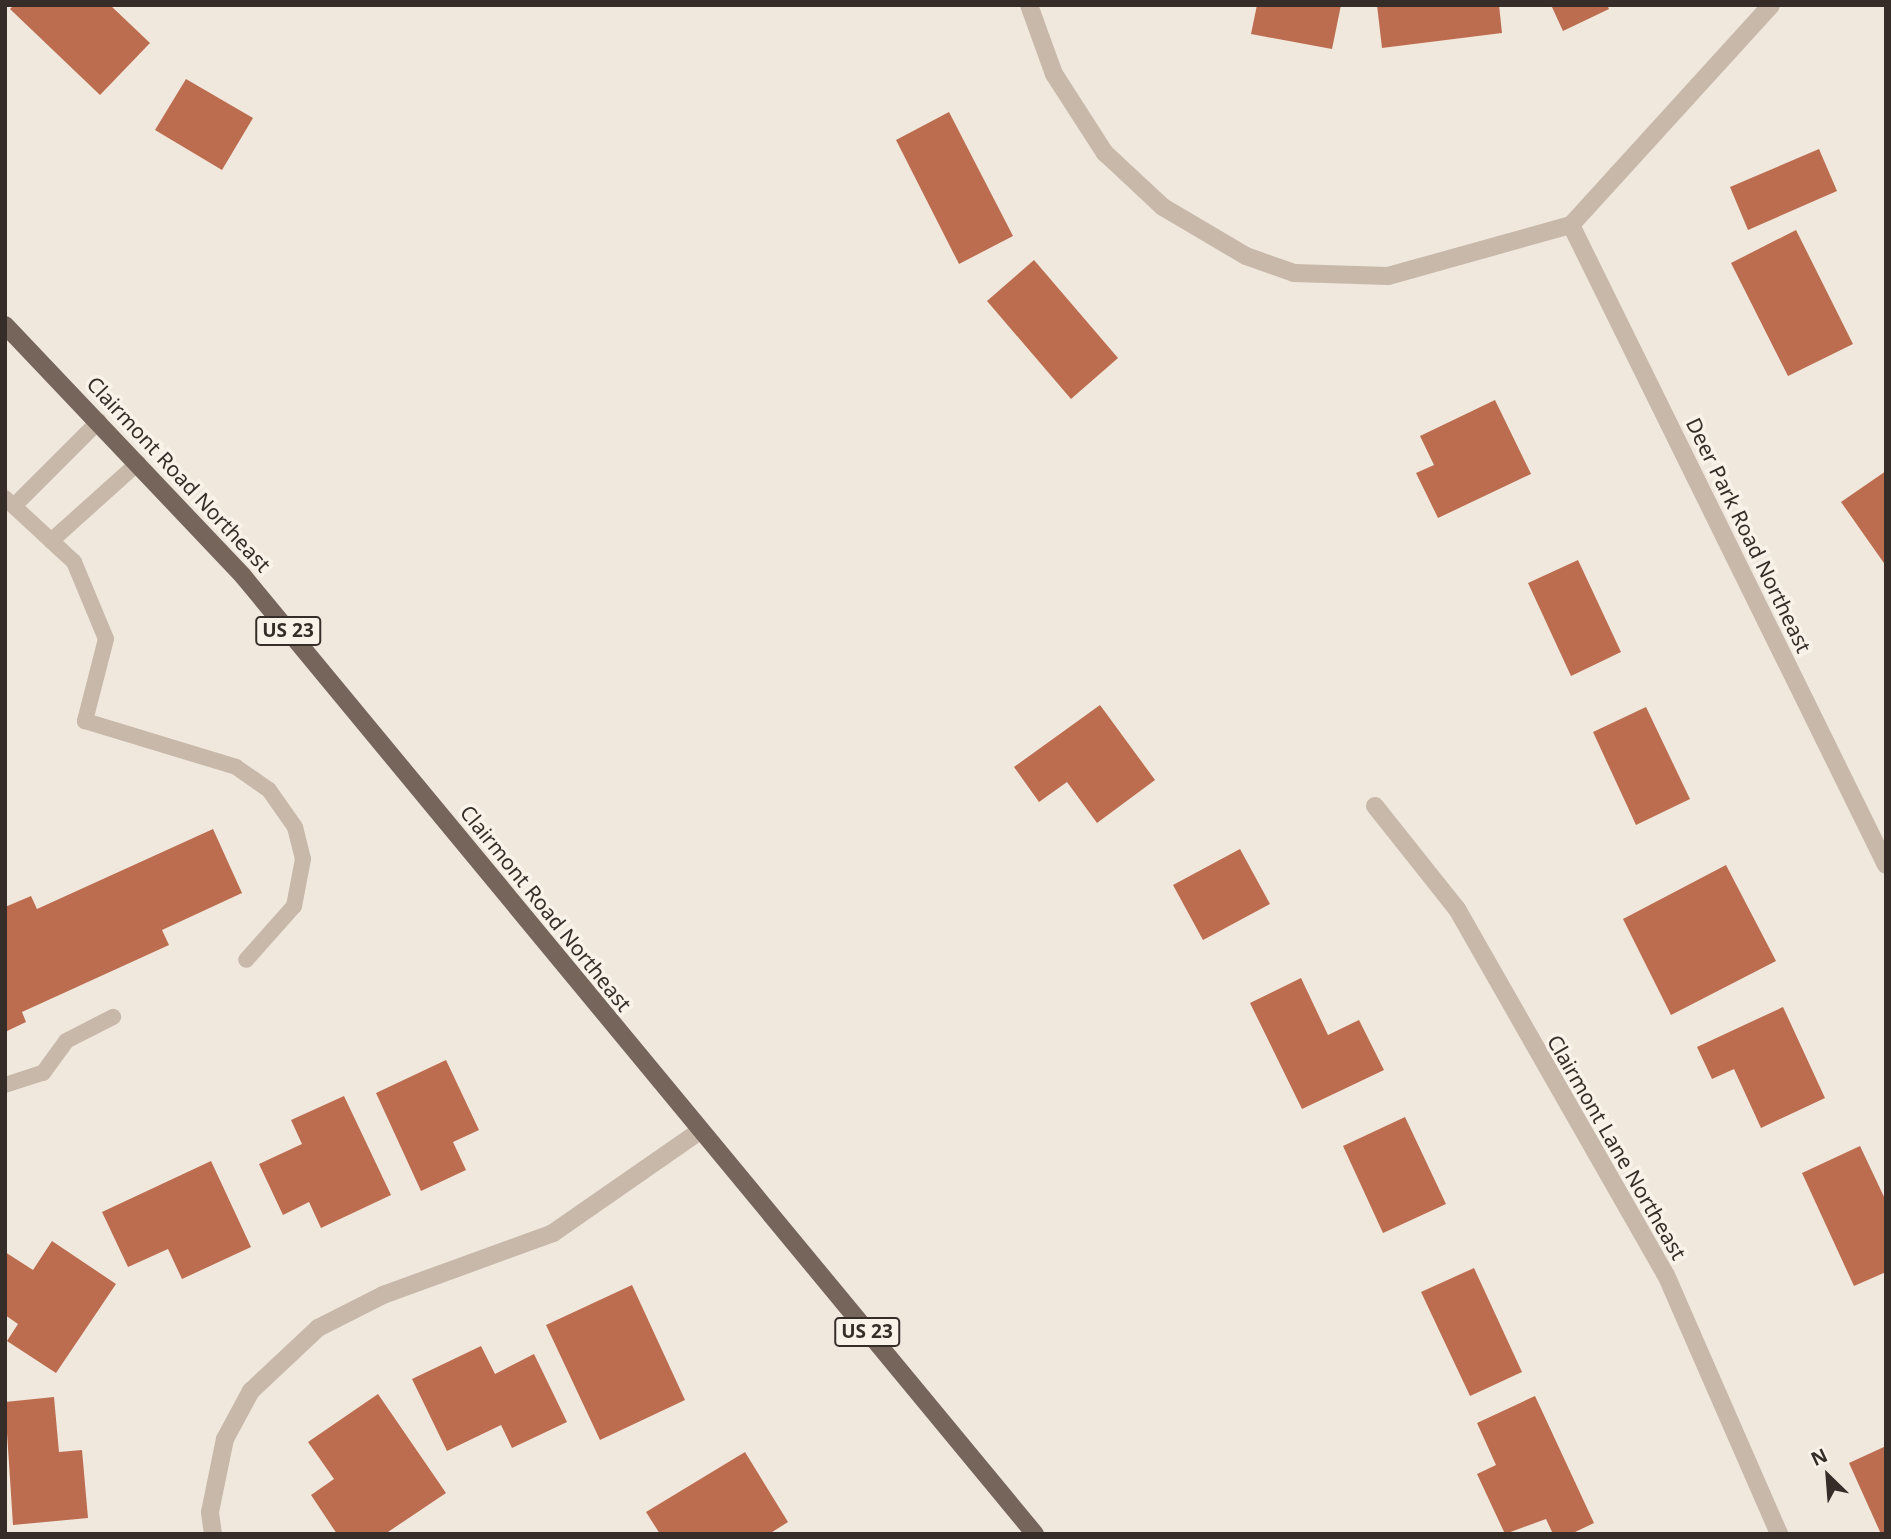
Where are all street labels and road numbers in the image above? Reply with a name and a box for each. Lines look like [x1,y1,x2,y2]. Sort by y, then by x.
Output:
street label: Clairmont Road Northeast [82,371,276,577]
street label: Deer Park Road Northeast [1681,414,1817,656]
road number: US 23 [255,616,321,646]
street label: Clairmont Road Northeast [455,800,637,1016]
street label: Clairmont Lane Northeast [1542,1030,1692,1264]
road number: US 23 [834,1316,900,1348]

